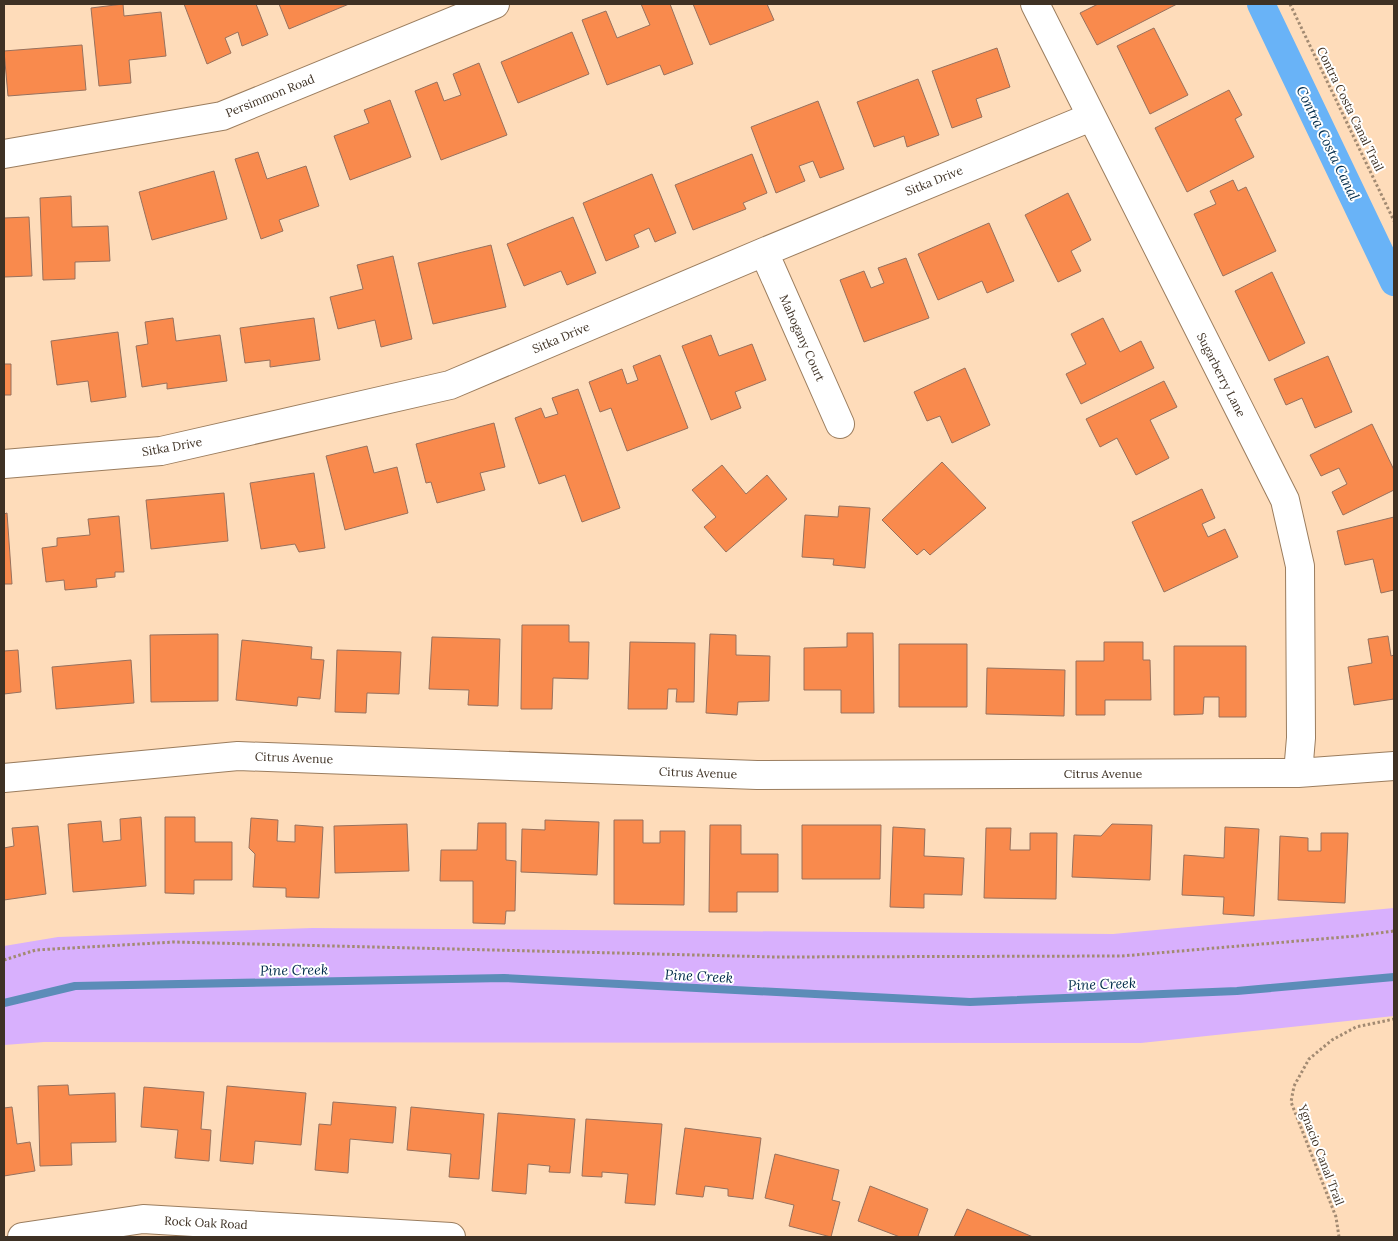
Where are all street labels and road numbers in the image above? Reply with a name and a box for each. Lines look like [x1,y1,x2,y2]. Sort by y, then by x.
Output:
street label: Contra Costa Canal Trail [1314,44,1386,174]
street label: Persimmon Road [223,71,316,120]
street label: Sitka Drive [903,162,965,199]
street label: Mahogany Court [777,292,828,384]
street label: Sitka Drive [530,319,592,356]
street label: Sugarberry Lane [1194,330,1249,420]
street label: Sitka Drive [141,434,204,459]
street label: Citrus Avenue [255,749,334,766]
street label: Citrus Avenue [659,764,738,781]
street label: Citrus Avenue [1064,766,1143,781]
street label: Ygnacio Canal Trail [1295,1101,1348,1207]
street label: Rock Oak Road [164,1213,248,1232]

